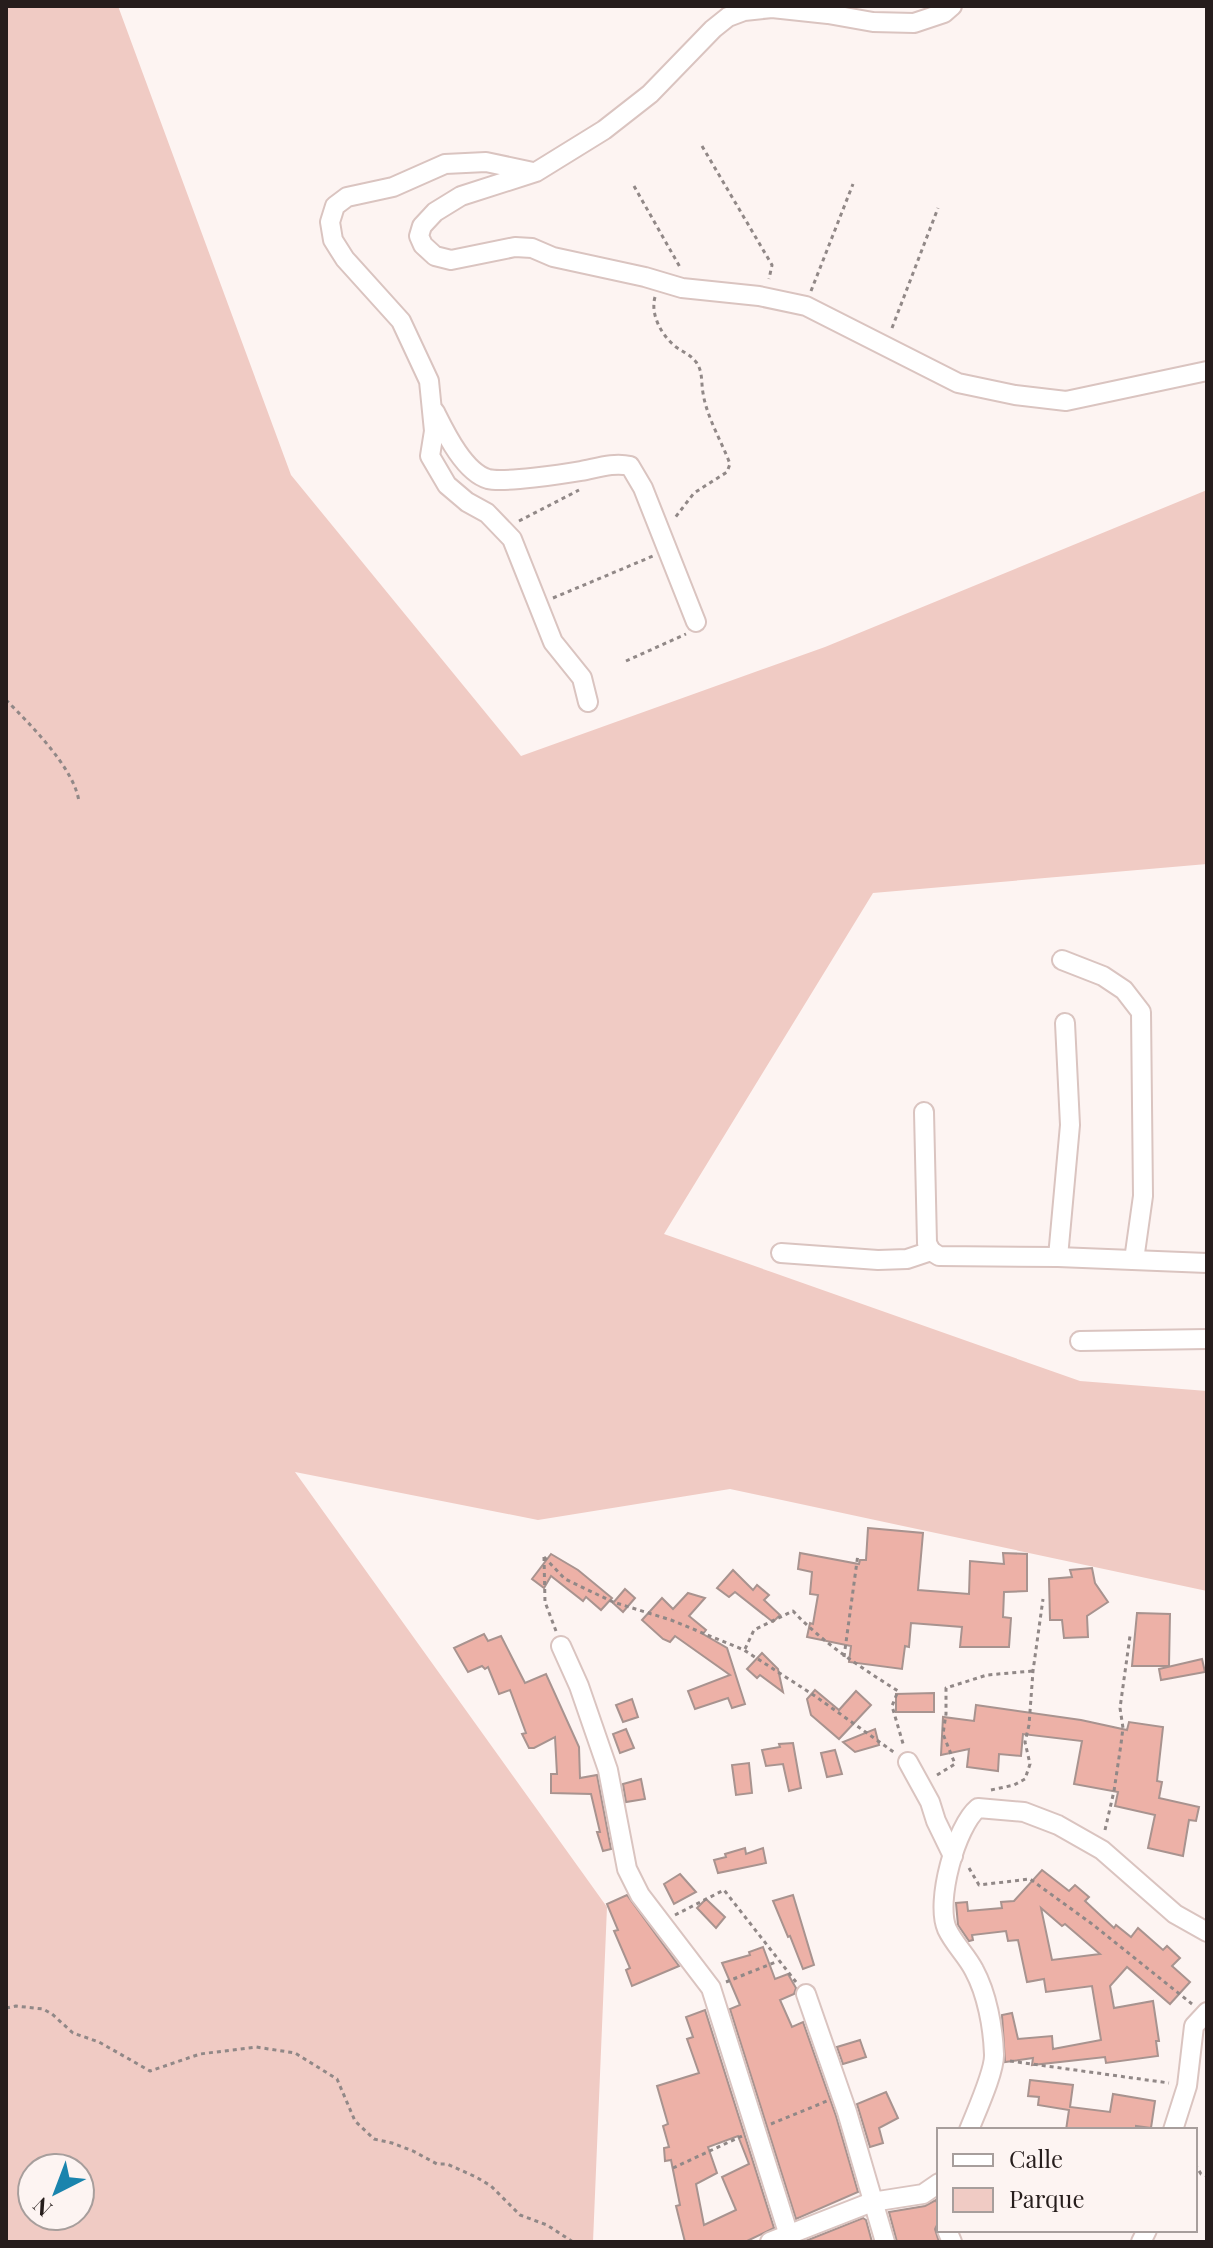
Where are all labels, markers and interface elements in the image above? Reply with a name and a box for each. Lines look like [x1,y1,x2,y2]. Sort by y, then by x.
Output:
legend [937,2128,1197,2232]
text: Calle [1009,2142,1063,2174]
north arrow [16,2152,96,2232]
text: Parque [1009,2182,1085,2214]
text: N [26,2191,58,2224]

